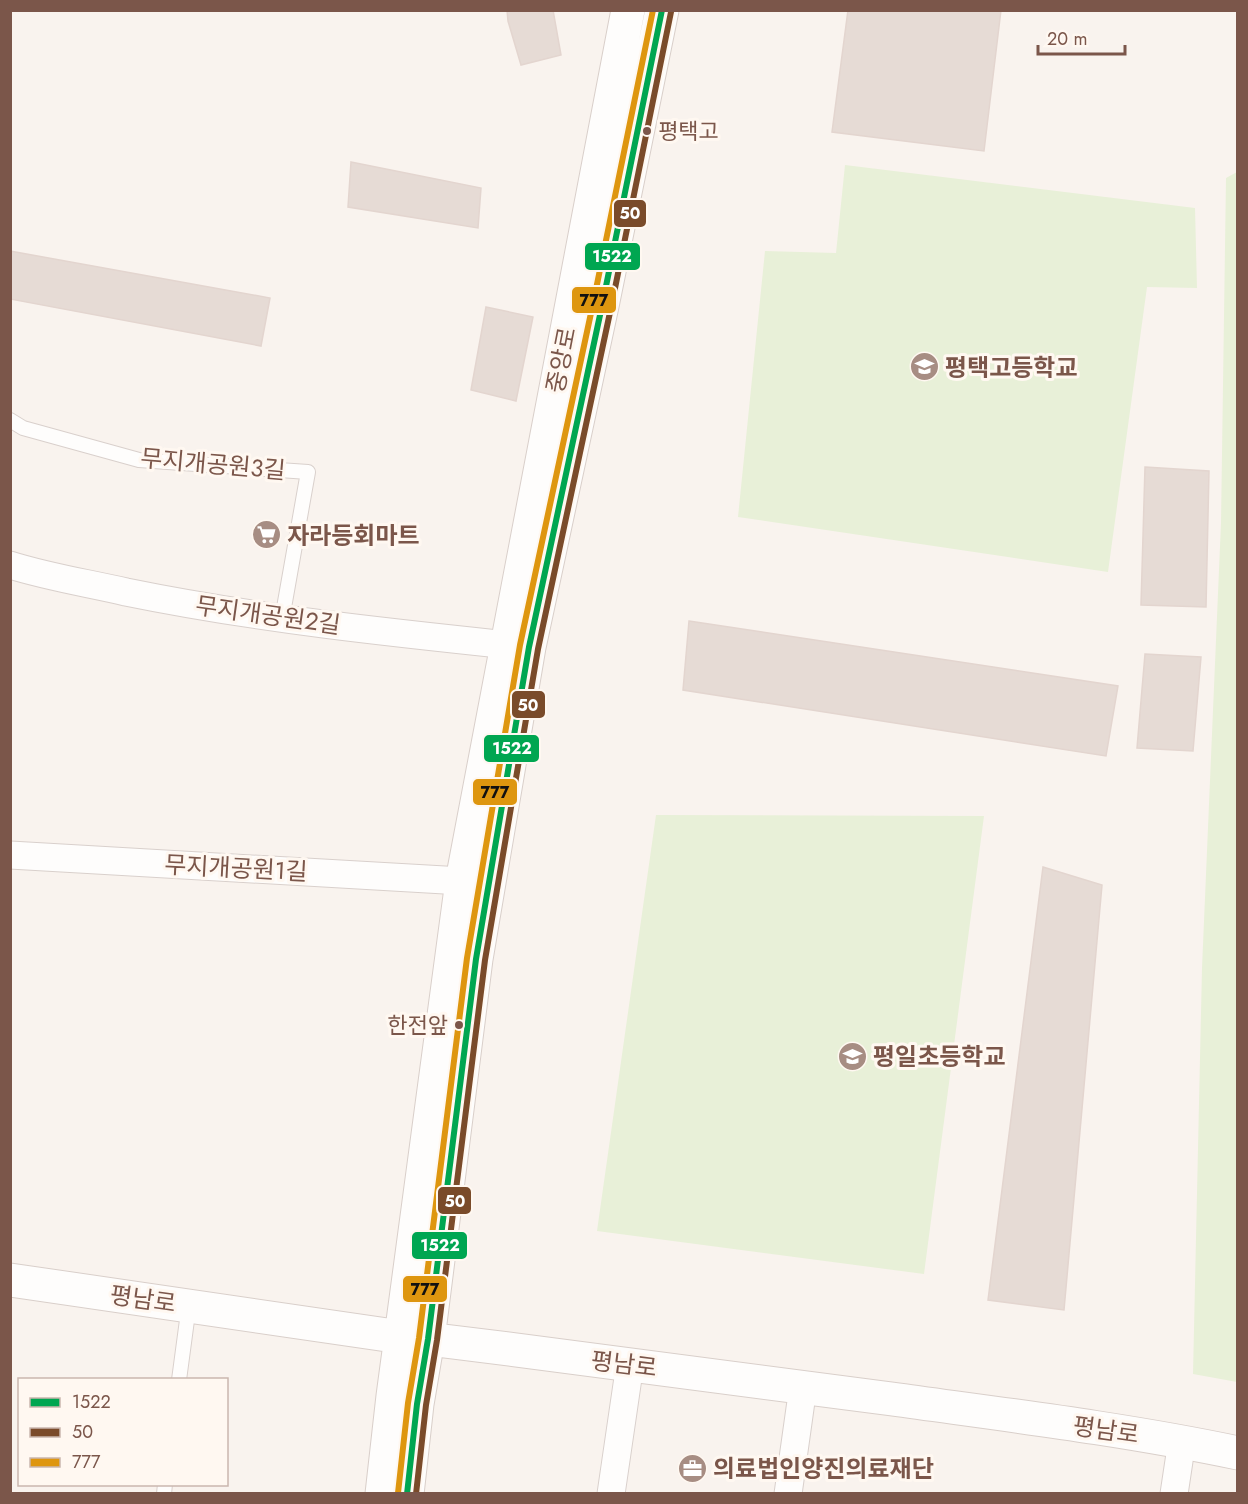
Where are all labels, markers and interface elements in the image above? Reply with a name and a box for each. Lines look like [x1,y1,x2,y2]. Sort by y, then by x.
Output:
scale bar [1038,18,1125,56]
text: 20 m [1047,26,1087,52]
place label: 평택고 [658,115,719,147]
marker: 평택고 [641,125,653,137]
line badge: 50 [613,199,647,228]
text: 50 [620,202,640,225]
line badge: 1522 [584,242,641,271]
text: 1522 [592,245,632,268]
line badge: 777 [571,286,617,314]
text: 777 [580,289,609,312]
street label: 중앙로 [538,324,584,396]
place label: 평택고등학교 [945,350,1077,385]
school or university icon: 평택고등학교 [908,351,940,383]
street label: 무지개공원3길 [139,440,287,488]
place label: 자라등회마트 [287,518,419,553]
supermarket icon: 자라등회마트 [250,519,282,551]
street label: 무지개공원2길 [193,588,343,642]
line badge: 50 [511,690,546,719]
text: 50 [518,694,538,717]
line badge: 1522 [483,734,540,763]
text: 1522 [492,737,532,760]
line badge: 777 [472,778,518,806]
text: 777 [481,781,510,804]
street label: 무지개공원1길 [164,847,308,889]
place label: 한전앞 [387,1009,448,1041]
marker: 한전앞 [453,1019,465,1031]
place label: 평일초등학교 [873,1039,1005,1074]
school or university icon: 평일초등학교 [836,1040,868,1072]
line badge: 50 [437,1186,472,1215]
text: 50 [445,1190,465,1213]
line badge: 1522 [411,1231,468,1260]
text: 1522 [420,1234,460,1257]
line badge: 777 [402,1275,448,1303]
street label: 평남로 [108,1277,178,1321]
text: 777 [411,1278,440,1301]
street label: 평남로 [589,1343,659,1385]
legend [18,1378,228,1486]
text: 1522 [72,1389,111,1415]
street label: 평남로 [1071,1408,1141,1452]
text: 50 [72,1419,93,1445]
text: 777 [72,1449,101,1475]
place label: 의료법인양진의료재단 [713,1451,934,1486]
office icon: 의료법인양진의료재단 [676,1452,708,1484]

